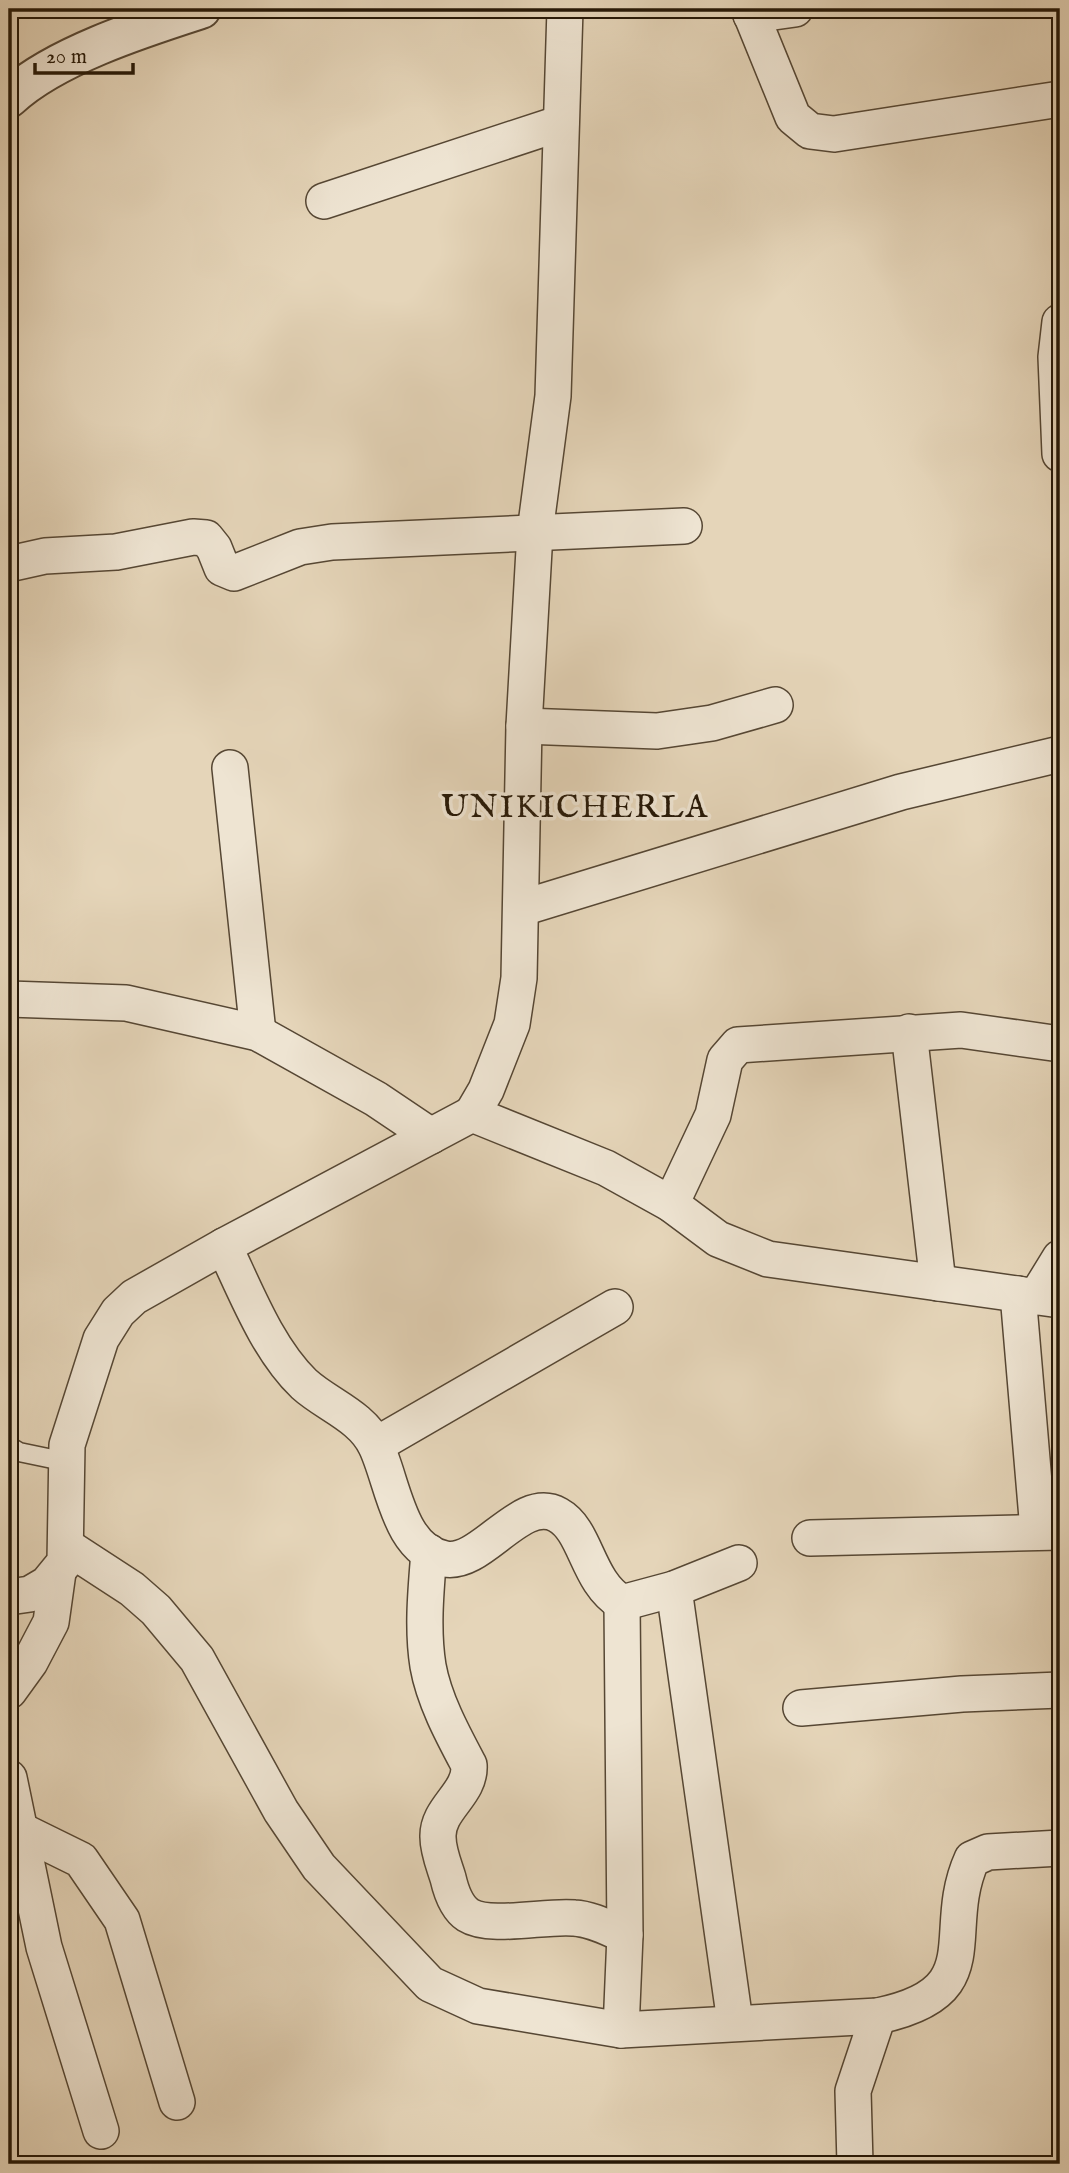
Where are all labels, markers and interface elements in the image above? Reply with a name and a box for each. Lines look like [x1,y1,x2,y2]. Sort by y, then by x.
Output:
scale bar [35,32,133,76]
text: 20 m [46,44,87,71]
district label: UNIKICHERLA [441,788,709,829]

